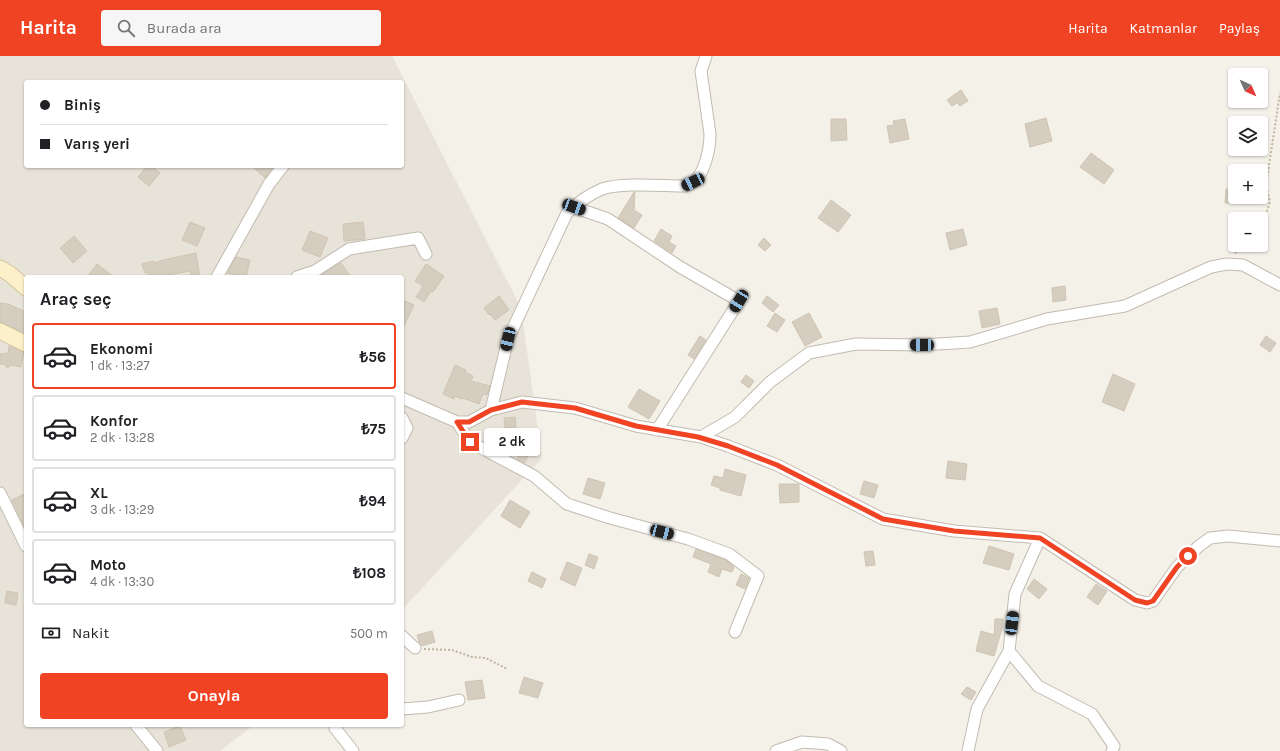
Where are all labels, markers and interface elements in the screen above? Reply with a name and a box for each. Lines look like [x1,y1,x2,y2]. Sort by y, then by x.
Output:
search box [101,10,381,46]
text: Harita [20,17,77,39]
icon: search [115,17,137,39]
text: Burada ara [147,19,222,37]
text: Harita [1068,20,1108,37]
text: Katmanlar [1130,20,1197,37]
text: Paylaş [1219,20,1260,37]
north arrow [1228,68,1268,108]
map controls [1228,68,1268,252]
text: Biniş [64,96,101,114]
button: layers [1228,116,1268,156]
text: Varış yeri [64,135,130,153]
button: + [1228,164,1268,204]
car [680,171,706,193]
car [561,197,587,217]
button: − [1228,212,1268,252]
text: Araç seç [40,288,112,310]
car [728,288,750,314]
car [499,326,517,352]
icon: car [42,338,78,374]
car [910,339,934,351]
text: Ekonomi [90,340,153,358]
text: ₺56 [360,348,386,366]
text: 1 dk · 13:27 [90,358,150,373]
icon: car [42,410,78,446]
text: Konfor [90,412,138,430]
text: ₺75 [361,420,386,438]
callout: 2 dk [484,428,540,456]
text: 2 dk · 13:28 [90,430,155,445]
route end [461,433,479,451]
text: 2 dk [499,434,525,449]
icon: car [42,482,78,518]
text: XL [90,484,108,502]
text: ₺94 [359,492,386,510]
text: 3 dk · 13:29 [90,502,154,517]
car [649,523,675,541]
route start [1179,547,1197,565]
icon: car [42,554,78,590]
text: Moto [90,556,126,574]
text: ₺108 [353,564,386,582]
text: 4 dk · 13:30 [90,574,154,589]
car [1005,610,1019,636]
icon: cash [40,622,62,644]
text: Nakit [72,624,109,642]
text: 500 m [350,626,388,641]
button: Onayla [40,673,388,719]

